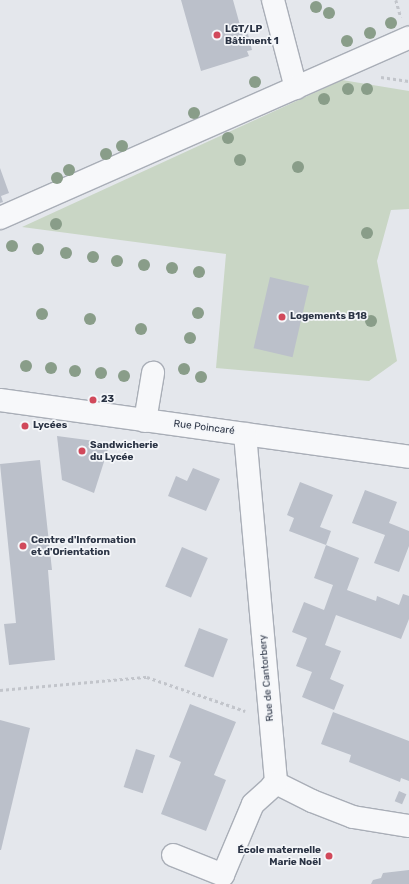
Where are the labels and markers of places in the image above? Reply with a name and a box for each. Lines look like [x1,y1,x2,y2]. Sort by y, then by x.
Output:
place label: LGT/LP Bâtiment 1 [225,23,279,46]
marker: LGT/LP Bâtiment 1 [212,30,222,40]
place label: Logements B18 [290,311,367,323]
marker: Logements B18 [277,312,287,322]
place label: 23 [101,394,114,406]
marker: 23 [88,395,98,405]
place label: Lycées [33,420,67,432]
marker: Lycées [20,421,30,431]
place label: Sandwicherie du Lycée [90,439,158,462]
marker: Sandwicherie du Lycée [77,446,87,456]
place label: Centre d'Information et d'Orientation [31,534,136,558]
marker: Centre d'Information et d'Orientation [18,541,28,551]
place label: École maternelle Marie Noël [238,844,321,868]
marker: École maternelle Marie Noël [324,851,334,861]

